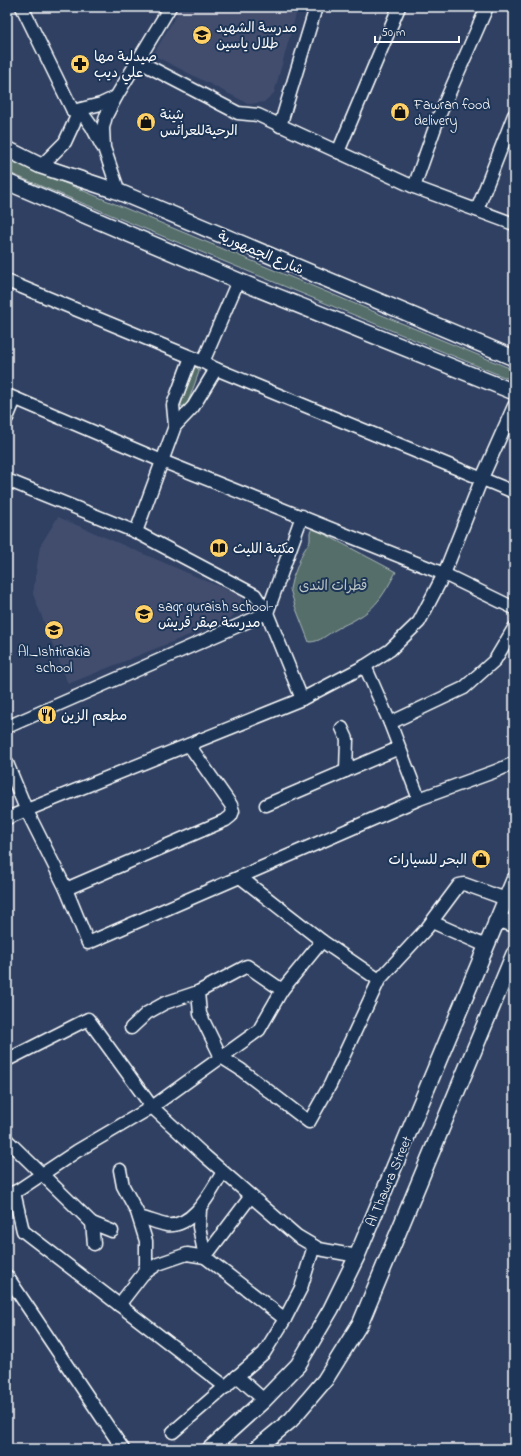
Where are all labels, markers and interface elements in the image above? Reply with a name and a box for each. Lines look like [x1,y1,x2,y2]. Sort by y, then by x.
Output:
place label: مدرسة الشهيد طلال ياسين [216,18,297,55]
scale bar [375,18,459,44]
school or university icon: مدرسة الشهيد طلال ياسين [191,24,213,46]
text: 50 m [381,24,405,42]
place label: صيدلية مها علي ديب [94,47,157,85]
pharmacy icon: صيدلية مها علي ديب [69,53,91,75]
place label: Fawran food delivery [413,95,490,133]
shop icon: Fawran food delivery [389,101,411,123]
place label: بثينة الرحيةللعرائس [160,105,238,142]
shop icon: بثينة الرحيةللعرائس [135,111,157,133]
street label: شارع الجمهورية [214,226,307,281]
library icon: مكتبة الليث [208,537,230,559]
place label: مكتبة الليث [233,539,295,560]
park label: قطرات الندى [299,576,367,597]
place label: saqr quraish school- مدرسة صقر قريش [158,597,274,634]
school or university icon: saqr quraish school- مدرسة صقر قريش [133,603,155,625]
school or university icon: Al_Ishtirakia school [43,619,65,641]
place label: Al_Ishtirakia school [18,642,90,679]
restaurant icon: مطعم الزين [36,704,58,726]
place label: مطعم الزين [61,706,127,727]
shop icon: البحر للسيارات [470,848,492,870]
place label: البحر للسيارات [388,850,467,871]
street label: Al Thawra Street [361,1133,418,1230]

